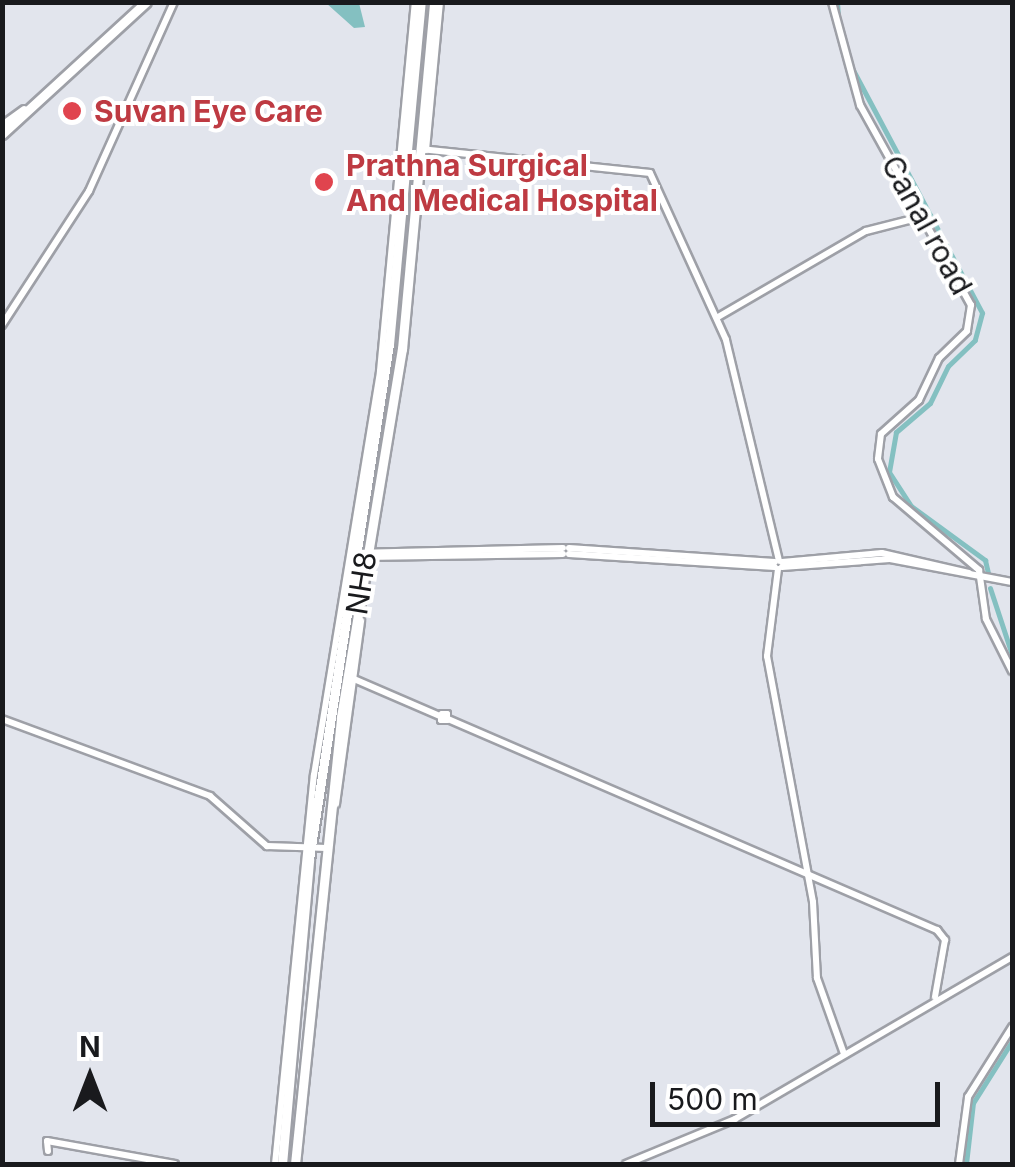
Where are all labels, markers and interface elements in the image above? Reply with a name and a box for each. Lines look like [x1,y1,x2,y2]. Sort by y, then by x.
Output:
place label: Suvan Eye Care [94,93,323,129]
marker: Suvan Eye Care [59,98,85,124]
place label: Prathna Surgical And Medical Hospital [346,147,658,218]
street label: Canal road [874,149,980,301]
marker: Prathna Surgical And Medical Hospital [311,169,337,195]
street label: NH8 [338,549,384,617]
north arrow [40,1027,140,1127]
text: N [79,1030,101,1064]
scale bar [655,1062,945,1124]
text: 500 m [667,1081,758,1117]

